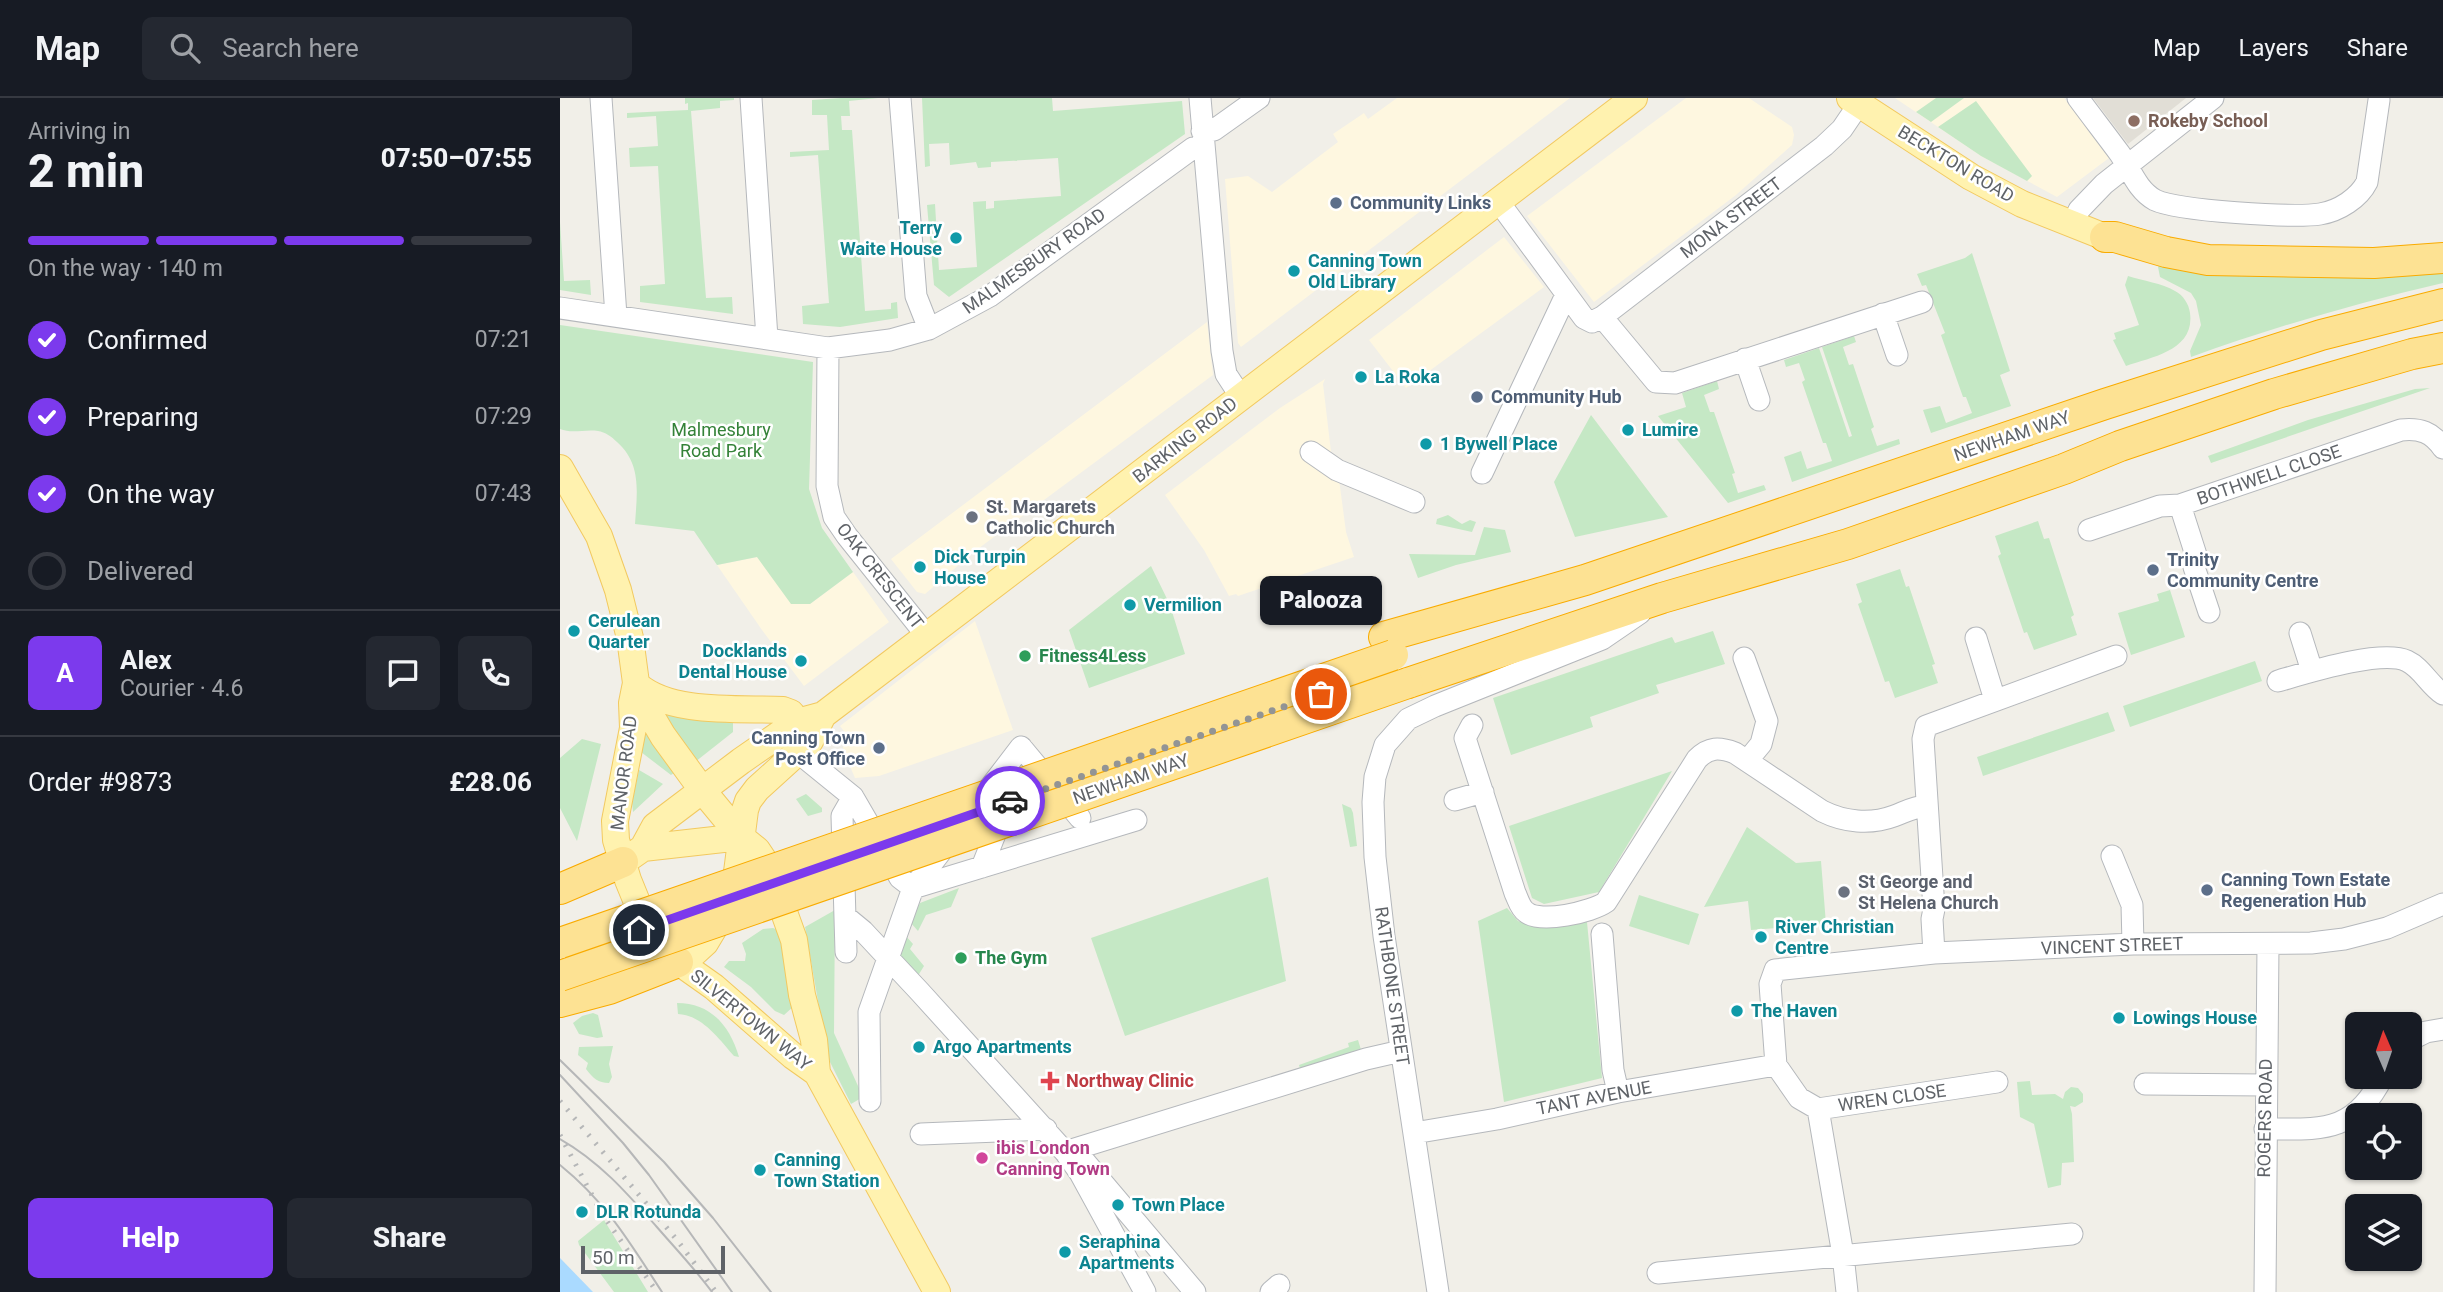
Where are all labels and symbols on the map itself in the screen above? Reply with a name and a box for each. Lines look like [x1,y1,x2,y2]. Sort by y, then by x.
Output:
place label: Rokeby School [2148,110,2268,131]
marker: Rokeby School [2126,113,2142,129]
street label: BECKTON ROAD [1894,121,2018,206]
street label: MONA STREET [1676,173,1786,262]
place label: Community Links [1350,192,1491,213]
marker: Community Links [1328,195,1344,211]
street label: MALMESBURY ROAD [958,203,1109,318]
place label: Terry Waite House [840,217,943,259]
marker: Terry Waite House [948,230,964,246]
place label: Canning Town Old Library [1308,250,1422,292]
marker: Canning Town Old Library [1286,263,1302,279]
place label: La Roka [1375,366,1440,387]
marker: La Roka [1353,369,1369,385]
place label: Community Hub [1491,386,1622,407]
marker: Community Hub [1469,389,1485,405]
street label: BARKING ROAD [1128,392,1241,487]
street label: NEWHAM WAY [1951,406,2073,465]
park label: Malmesbury Road Park [671,419,771,461]
place label: Lumire [1642,419,1698,440]
marker: Lumire [1620,422,1636,438]
place label: 1 Bywell Place [1440,433,1558,454]
marker: 1 Bywell Place [1418,436,1434,452]
street label: BOTHWELL CLOSE [2194,440,2344,509]
place label: St. Margarets Catholic Church [986,496,1115,538]
marker: St. Margarets Catholic Church [964,509,980,525]
street label: OAK CRESCENT [833,519,928,633]
place label: Dick Turpin House [934,546,1026,588]
place label: Trinity Community Centre [2167,549,2319,591]
marker: Dick Turpin House [912,559,928,575]
marker: Trinity Community Centre [2145,562,2161,578]
callout: Palooza [1260,575,1382,624]
place label: Vermilion [1144,594,1222,615]
marker: Vermilion [1122,597,1138,613]
place label: Cerulean Quarter [588,610,660,652]
marker: Cerulean Quarter [566,623,582,639]
place label: Docklands Dental House [679,640,787,682]
place label: Fitness4Less [1039,645,1146,666]
marker: Fitness4Less [1017,648,1033,664]
marker: Docklands Dental House [793,653,809,669]
pin [1291,664,1351,724]
street label: MANOR ROAD [606,714,641,831]
place label: Canning Town Post Office [751,727,865,769]
marker: Canning Town Post Office [871,740,887,756]
street label: NEWHAM WAY [1070,749,1192,808]
courier [975,766,1045,836]
place label: Canning Town Estate Regeneration Hub [2221,869,2390,911]
place label: St George and St Helena Church [1858,871,1999,913]
marker: Canning Town Estate Regeneration Hub [2199,882,2215,898]
marker: St George and St Helena Church [1836,884,1852,900]
pin [609,900,669,960]
street label: RATHBONE STREET [1371,905,1414,1067]
place label: River Christian Centre [1775,916,1894,958]
marker: River Christian Centre [1753,929,1769,945]
street label: VINCENT STREET [2040,933,2184,958]
place label: The Gym [975,947,1047,968]
marker: The Gym [953,950,969,966]
street label: SILVERTOWN WAY [687,964,816,1075]
place label: The Haven [1751,1000,1837,1021]
marker: The Haven [1729,1003,1745,1019]
place label: Lowings House [2133,1007,2257,1028]
marker: Lowings House [2111,1010,2127,1026]
north arrow [2345,1012,2422,1088]
place label: Argo Apartments [933,1036,1072,1057]
marker: Argo Apartments [911,1039,927,1055]
street label: ROGERS ROAD [2253,1058,2276,1178]
place label: Northway Clinic [1066,1070,1194,1091]
marker: Northway Clinic [1040,1071,1060,1091]
street label: TANT AVENUE [1535,1076,1653,1119]
street label: WREN CLOSE [1837,1080,1947,1115]
place label: ibis London Canning Town [996,1137,1110,1179]
place label: Canning Town Station [774,1149,880,1191]
marker: ibis London Canning Town [974,1150,990,1166]
marker: Canning Town Station [752,1162,768,1178]
place label: Town Place [1132,1194,1225,1215]
marker: Town Place [1110,1197,1126,1213]
place label: DLR Rotunda [596,1201,702,1222]
marker: DLR Rotunda [574,1204,590,1220]
place label: Seraphina Apartments [1079,1231,1174,1273]
scale bar [581,1243,724,1275]
marker: Seraphina Apartments [1057,1244,1073,1260]

